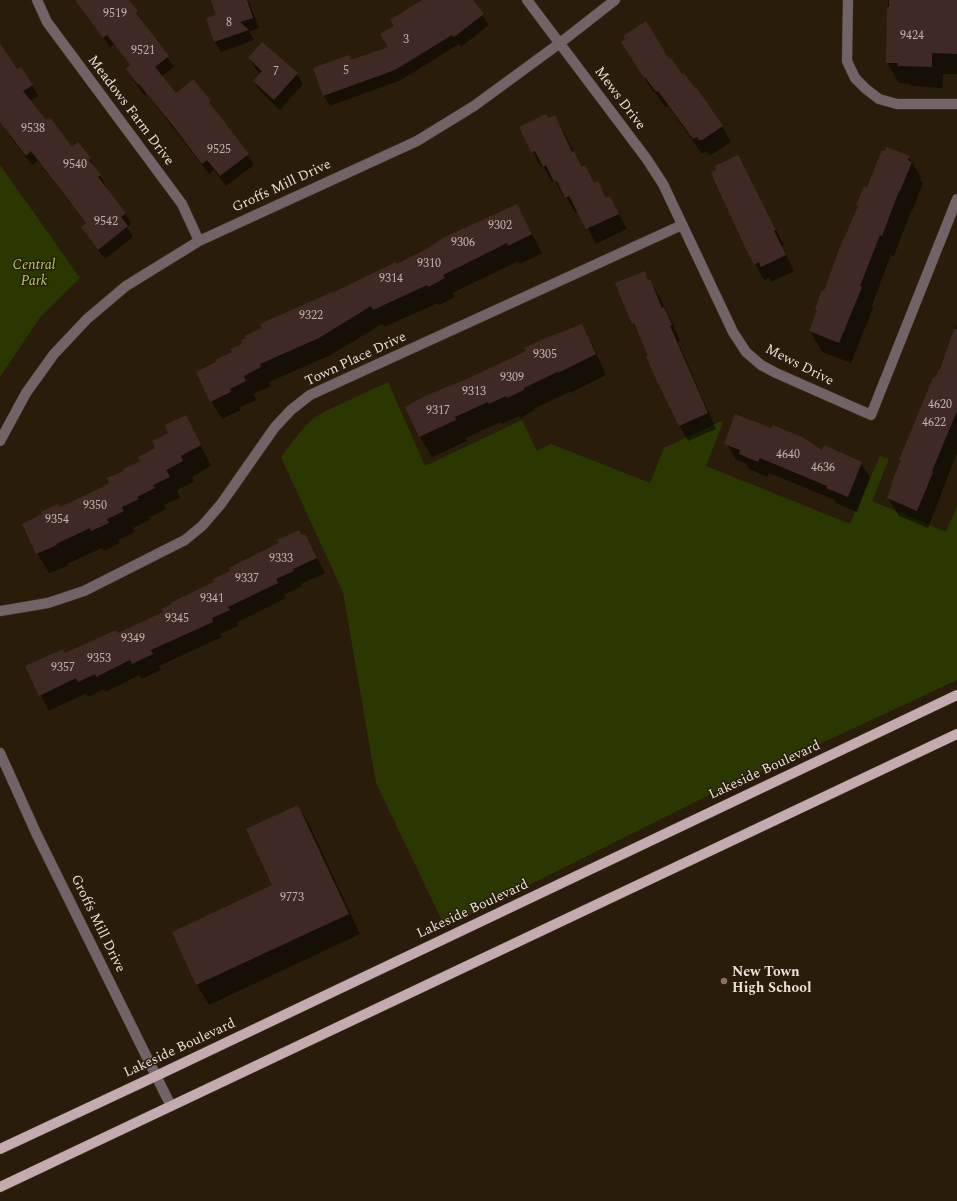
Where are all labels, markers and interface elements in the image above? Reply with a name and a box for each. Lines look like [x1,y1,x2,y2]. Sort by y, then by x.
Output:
house number: 9519 [103,8,127,22]
house number: 8 [226,17,232,31]
house number: 9424 [900,30,924,44]
house number: 3 [403,34,409,48]
house number: 9521 [131,45,155,59]
street label: Meadows Farm Drive [83,53,177,169]
street label: Mews Drive [590,64,648,134]
house number: 5 [343,65,349,79]
house number: 7 [273,66,279,80]
house number: 9538 [21,123,45,137]
house number: 9525 [207,144,231,158]
street label: Groffs Mill Drive [230,157,334,217]
house number: 9540 [63,159,87,173]
house number: 9542 [94,216,118,230]
house number: 9302 [488,220,512,234]
house number: 9306 [451,237,475,251]
park label: Central Park [13,258,55,290]
house number: 9310 [417,258,441,272]
house number: 9314 [379,273,403,287]
house number: 9322 [299,310,323,324]
street label: Town Place Drive [303,329,409,391]
street label: Mews Drive [762,342,836,390]
house number: 9305 [533,349,557,363]
house number: 9309 [500,372,524,386]
house number: 9313 [462,386,486,400]
house number: 4620 [928,399,952,413]
house number: 9317 [426,405,450,419]
house number: 4622 [922,417,946,431]
house number: 4640 [776,449,800,463]
house number: 4636 [811,462,835,476]
house number: 9350 [83,500,107,514]
house number: 9354 [45,514,69,528]
house number: 9333 [269,553,293,567]
house number: 9337 [235,573,259,587]
house number: 9341 [200,593,224,607]
house number: 9345 [165,613,189,627]
house number: 9349 [121,633,145,647]
house number: 9353 [87,653,111,667]
house number: 9357 [51,662,75,676]
street label: Lakeside Boulevard [707,738,823,804]
street label: Groffs Mill Drive [66,872,128,976]
street label: Lakeside Boulevard [415,877,531,943]
house number: 9773 [280,892,304,906]
place label: New Town High School [732,965,812,998]
marker: New Town High School [719,976,729,986]
street label: Lakeside Boulevard [122,1016,238,1082]

